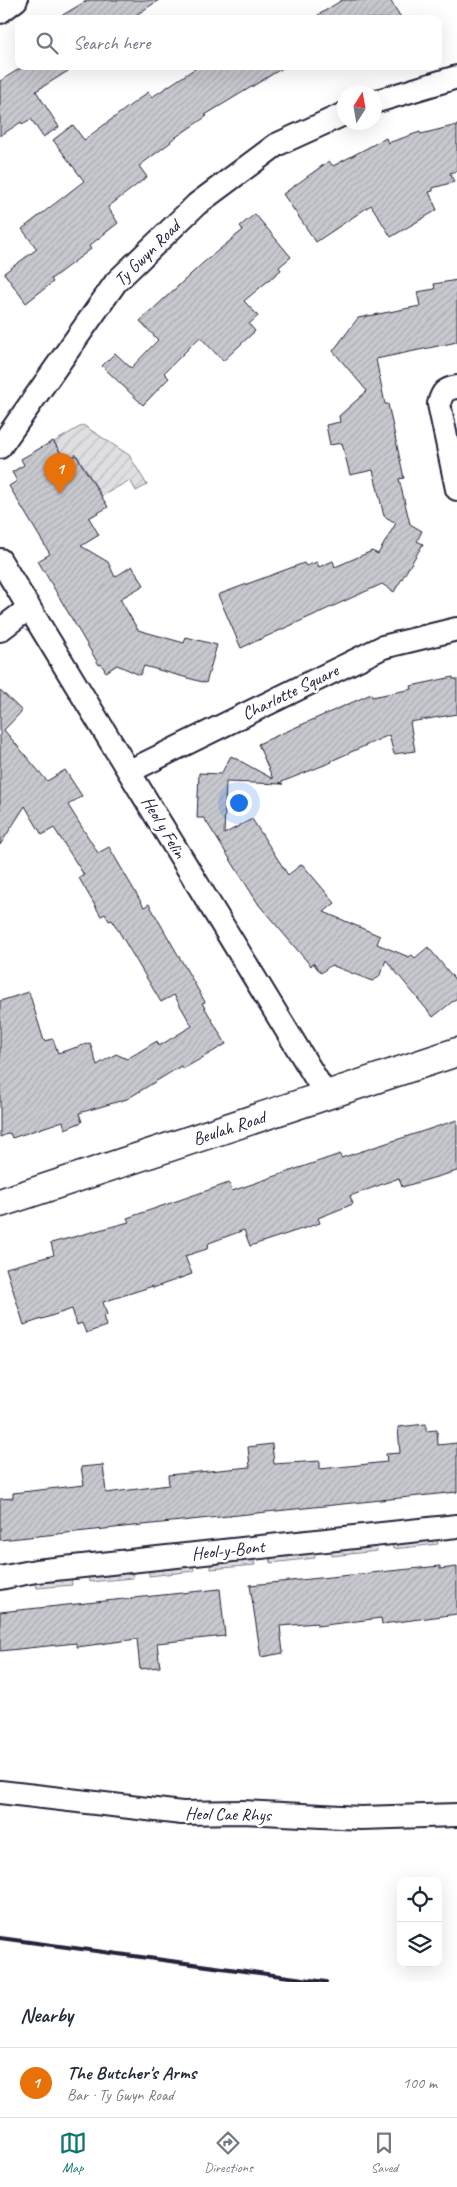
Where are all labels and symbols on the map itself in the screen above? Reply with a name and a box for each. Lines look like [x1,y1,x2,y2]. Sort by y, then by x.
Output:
north arrow [337,85,382,130]
street label: Ty Gwyn Road [109,213,187,291]
pin: 1 [44,453,76,494]
street label: Charlotte Square [238,659,343,725]
your location [226,790,252,816]
street label: Heol y Felin [137,792,192,863]
street label: Beulah Road [190,1105,271,1150]
street label: Heol-y-Bont [191,1535,267,1565]
street label: Heol Cae Rhys [185,1802,273,1826]

